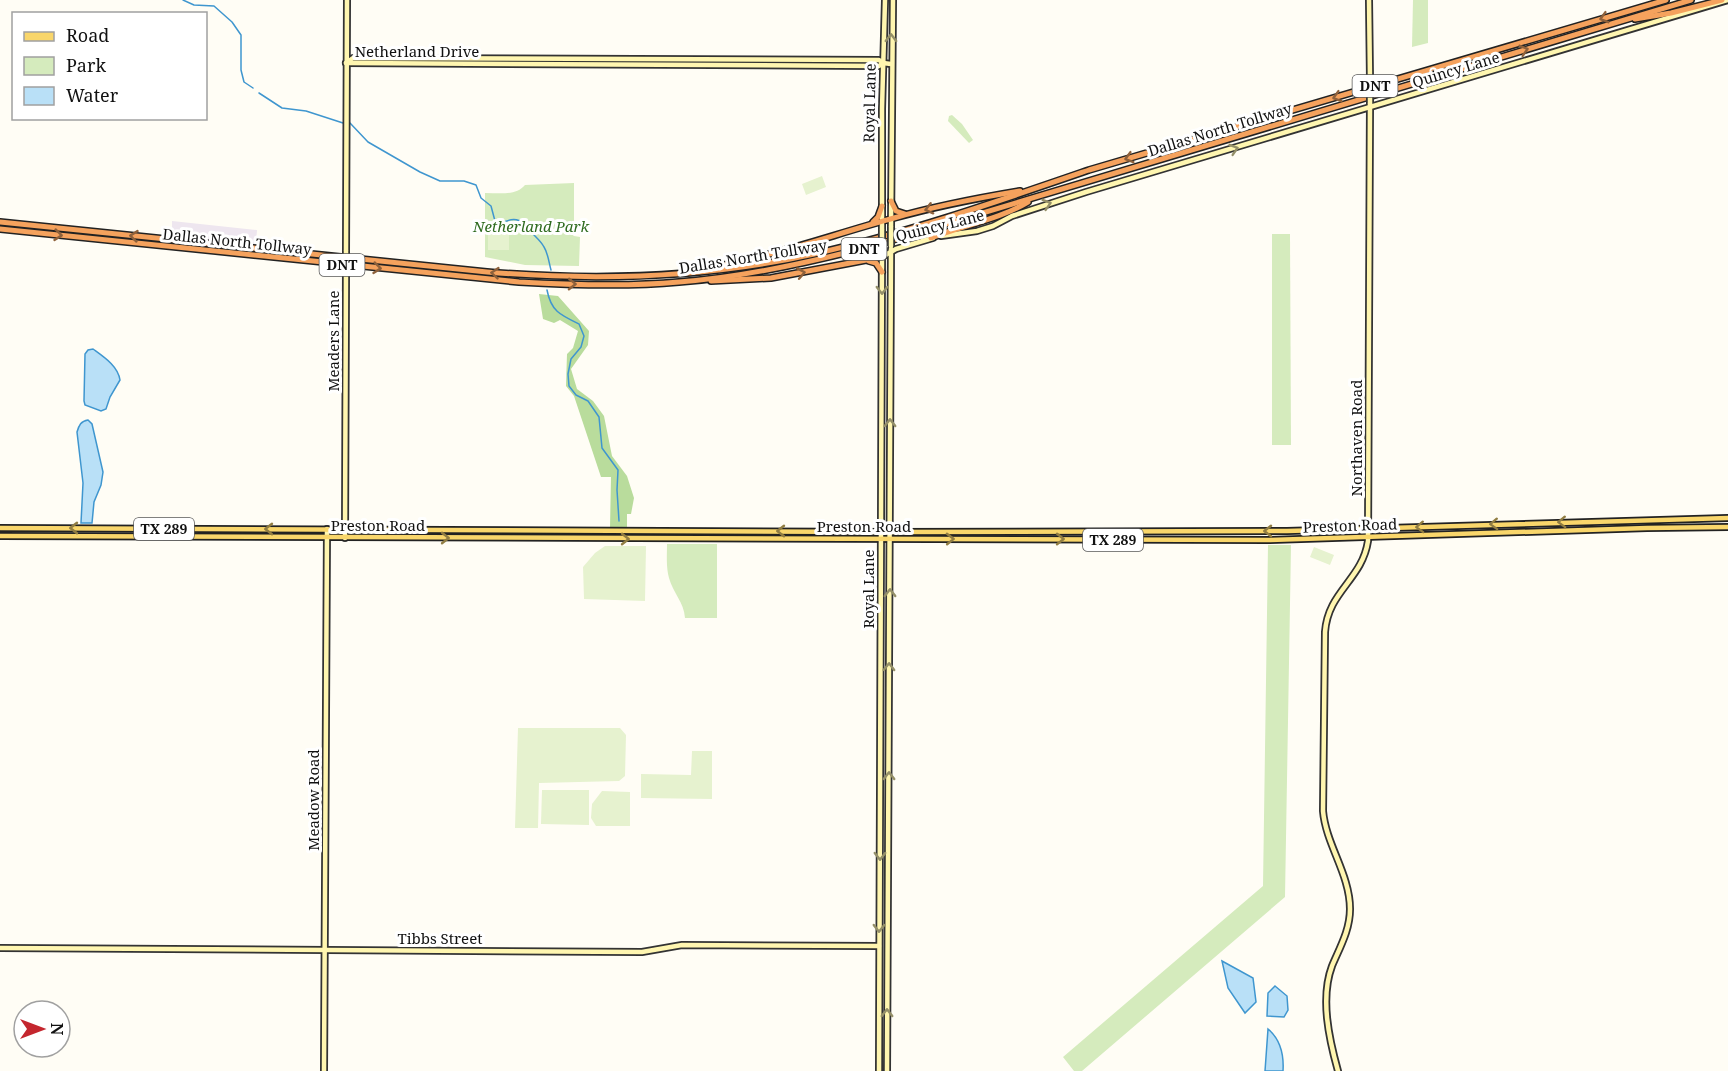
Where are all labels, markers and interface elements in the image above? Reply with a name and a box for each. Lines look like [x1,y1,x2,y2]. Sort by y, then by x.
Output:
one-way arrow [1599,11,1610,23]
legend [12,12,207,120]
text: Road [66,23,109,47]
one-way arrow [885,34,897,43]
street label: Netherland Drive [355,41,479,61]
one-way arrow [1518,45,1529,57]
street label: Quincy Lane [1410,46,1502,92]
text: Park [66,53,106,77]
street label: Royal Lane [858,63,880,143]
road number: DNT [1352,75,1398,97]
text: Water [66,83,119,107]
one-way arrow [1332,90,1343,102]
street label: Dallas North Tollway [1145,97,1295,160]
one-way arrow [1228,144,1239,156]
one-way arrow [1125,151,1135,163]
one-way arrow [1041,199,1052,211]
one-way arrow [924,202,934,215]
street label: Quincy Lane [893,204,986,246]
park label: Netherland Park [472,216,590,236]
street label: Dallas North Tollway [162,223,313,259]
one-way arrow [54,228,63,241]
one-way arrow [129,230,138,242]
street label: Dallas North Tollway [677,234,829,278]
road number: DNT [842,238,886,260]
road number: DNT [320,254,364,276]
one-way arrow [373,261,382,274]
one-way arrow [490,266,499,279]
one-way arrow [796,267,806,280]
one-way arrow [567,278,576,291]
one-way arrow [876,285,888,294]
street label: Meaders Lane [323,291,343,392]
street label: Northaven Road [1346,380,1366,496]
one-way arrow [884,419,896,428]
street label: Preston Road [1302,513,1398,537]
street label: Preston Road [331,515,425,535]
one-way arrow [1558,515,1567,528]
street label: Preston Road [817,516,911,536]
road number: TX 289 [134,518,194,540]
one-way arrow [1489,518,1498,531]
one-way arrow [1416,520,1425,533]
one-way arrow [69,522,78,534]
one-way arrow [264,523,273,535]
one-way arrow [776,525,785,537]
one-way arrow [1263,525,1272,537]
road number: TX 289 [1083,529,1143,551]
one-way arrow [441,532,450,544]
one-way arrow [621,533,630,545]
one-way arrow [945,533,954,545]
one-way arrow [1055,533,1064,545]
street label: Royal Lane [858,549,878,629]
one-way arrow [884,588,896,597]
one-way arrow [883,663,895,672]
street label: Meadow Road [303,749,323,851]
one-way arrow [882,771,895,780]
one-way arrow [874,851,886,860]
one-way arrow [873,923,885,932]
street label: Tibbs Street [398,928,482,948]
north arrow [12,999,72,1059]
one-way arrow [881,1008,894,1017]
text: N [46,1023,68,1036]

